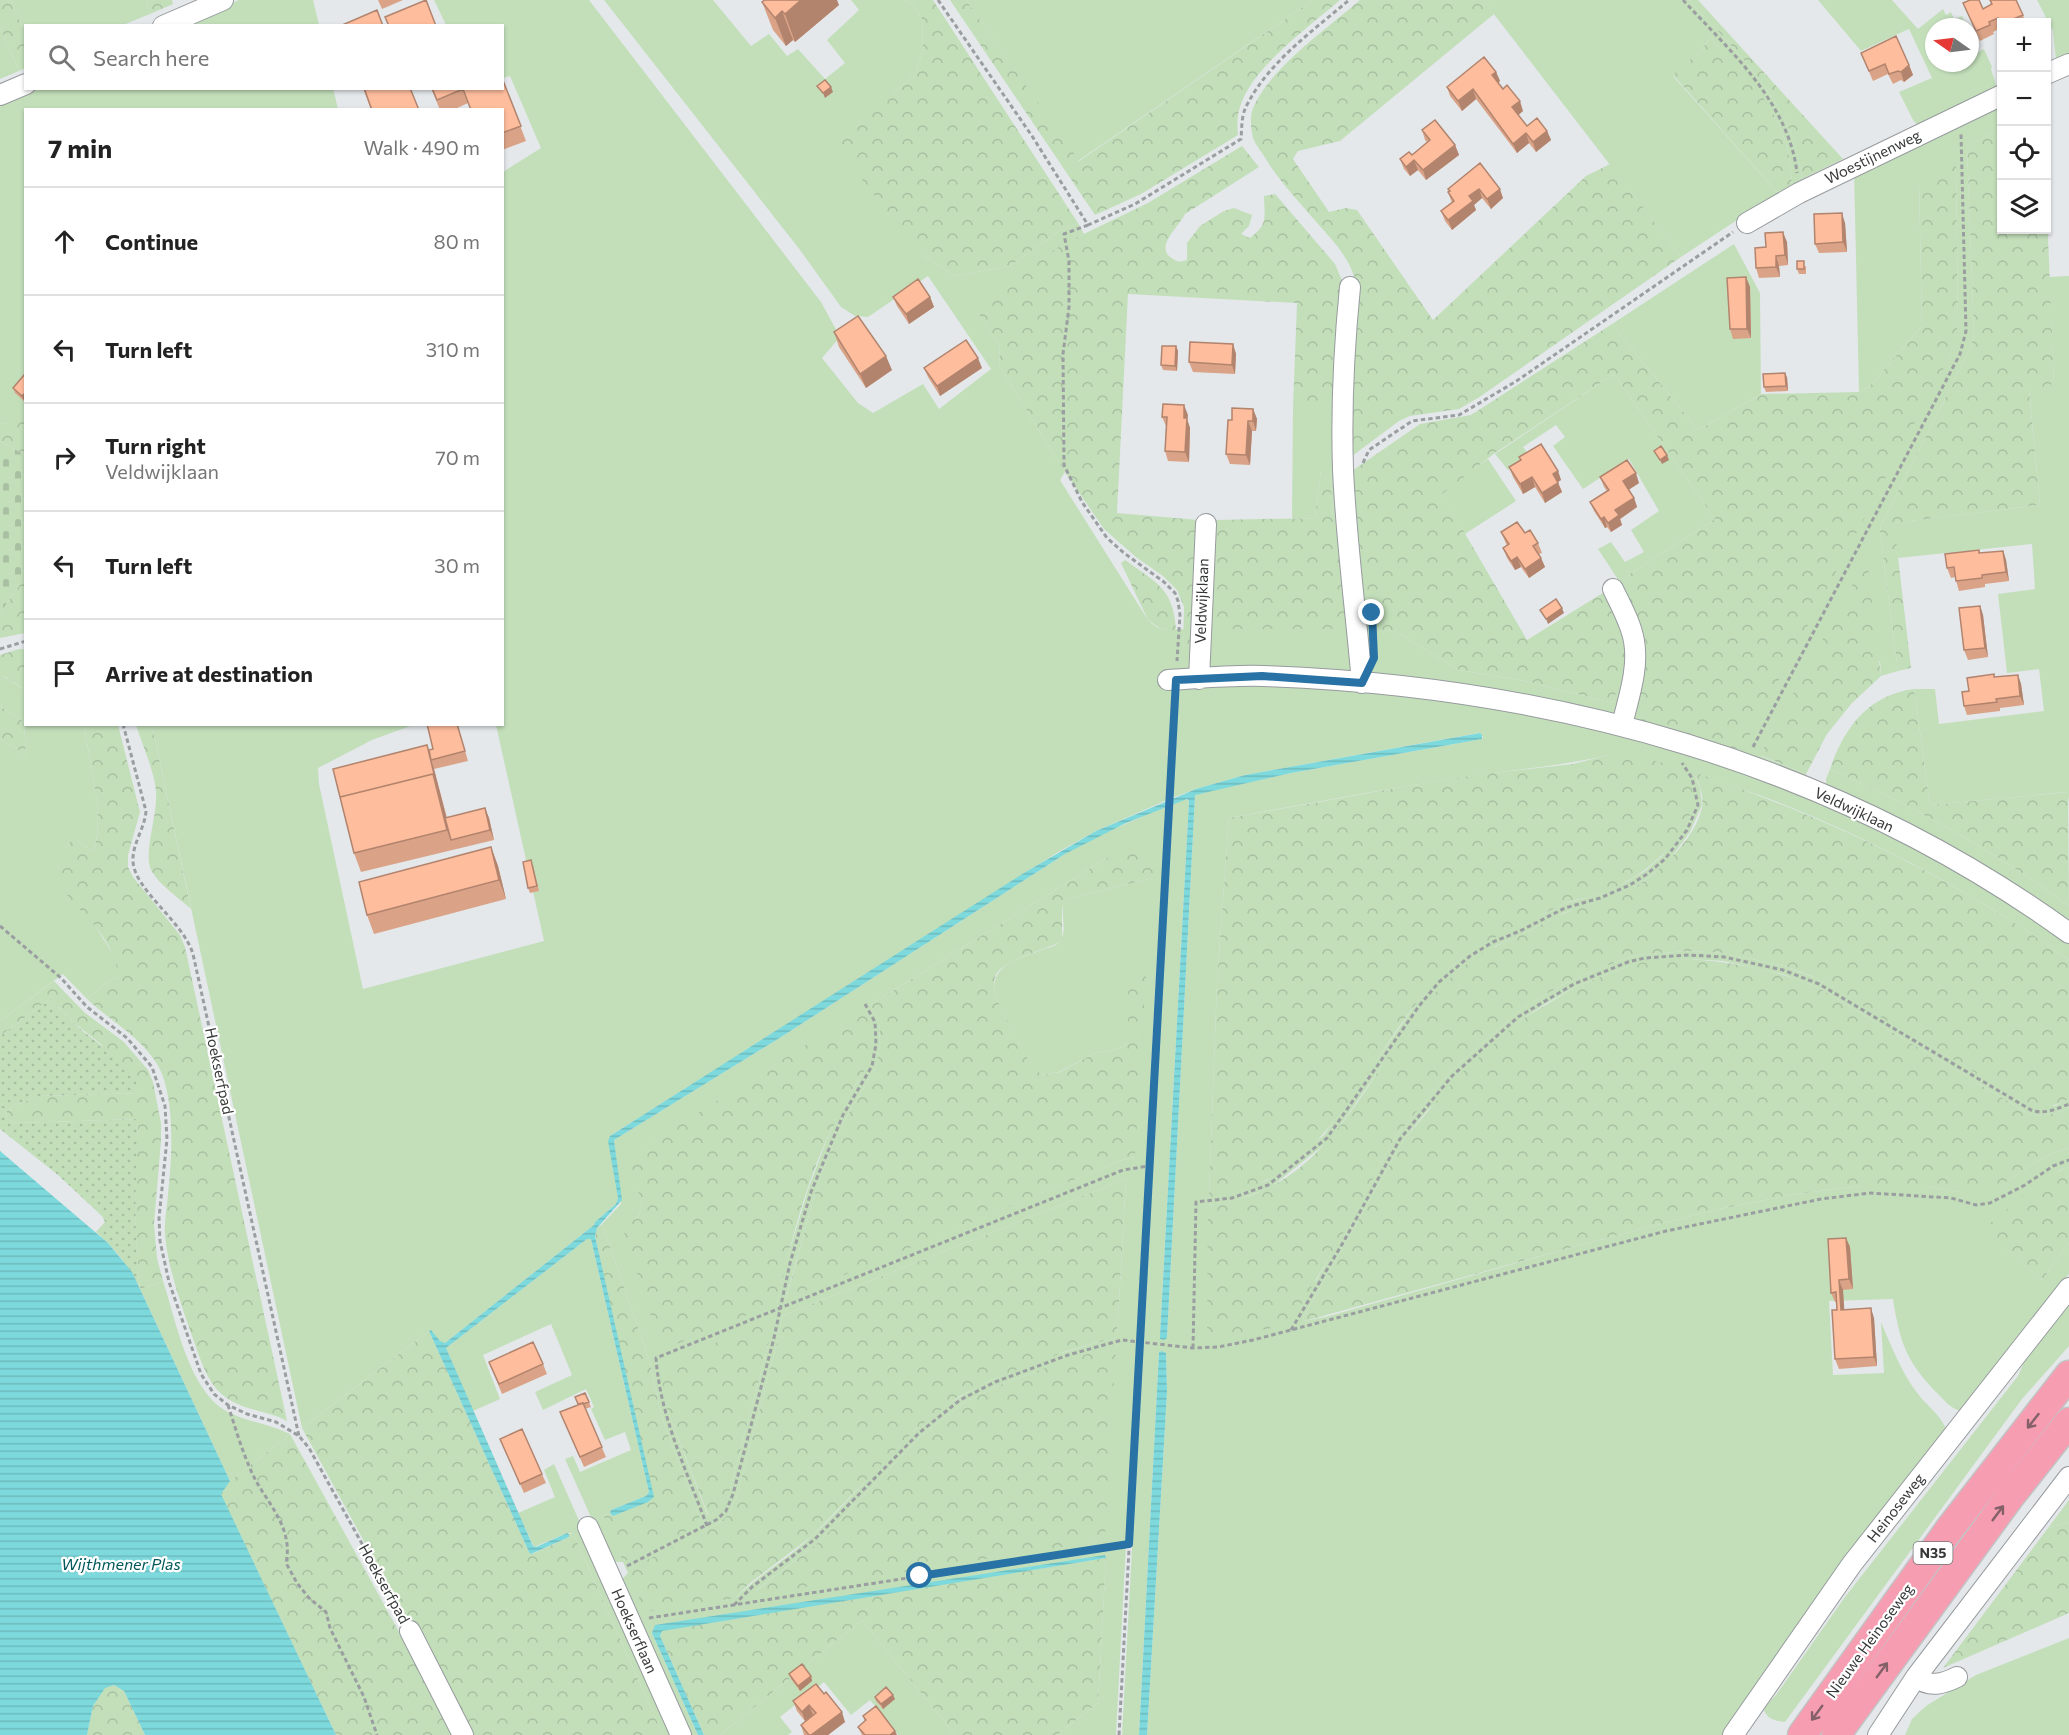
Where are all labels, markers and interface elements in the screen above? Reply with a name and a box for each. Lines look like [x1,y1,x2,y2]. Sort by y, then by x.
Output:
north arrow [1925,18,1979,72]
map controls [1997,18,2051,234]
button: + [1997,18,2051,72]
search box [24,24,504,90]
icon: search [45,41,78,74]
text: Search here [93,44,209,71]
button: − [1997,72,2051,126]
street label: Woestijnenweg [1822,125,1923,187]
button: locate [1997,126,2051,180]
text: 7 min [48,132,112,163]
text: Walk · 490 m [363,135,480,159]
button: layers [1997,180,2051,234]
icon: ahead [48,225,81,258]
text: Continue [105,228,198,255]
text: 80 m [434,229,480,253]
icon: left [48,333,81,366]
text: Turn left [105,336,192,363]
text: 310 m [426,337,480,361]
text: Turn right [105,432,206,459]
icon: right [48,441,81,474]
text: 70 m [435,445,480,469]
text: Veldwijklaan [105,459,219,483]
icon: left [48,549,81,582]
text: Turn left [105,552,192,579]
text: 30 m [434,553,480,577]
street label: Veldwijklaan [1191,558,1211,644]
route end [1358,599,1384,625]
icon: arrive [48,657,81,690]
text: Arrive at destination [105,660,313,687]
street label: Veldwijklaan [1812,783,1897,835]
street label: Hoekserfpad [202,1026,238,1116]
one-way arrow [2027,1413,2040,1429]
street label: Heinoseweg [1863,1469,1928,1546]
one-way arrow [1992,1506,2004,1522]
street label: Hoekserfpad [356,1541,414,1626]
road number: N35 [1914,1542,1952,1564]
water label: Wijthmener Plas [61,1554,181,1573]
route start [906,1562,932,1588]
street label: Nieuwe Heinoseweg [1822,1580,1917,1701]
street label: Hoekserflaan [608,1585,662,1676]
one-way arrow [1876,1663,1888,1679]
one-way arrow [1811,1705,1824,1721]

